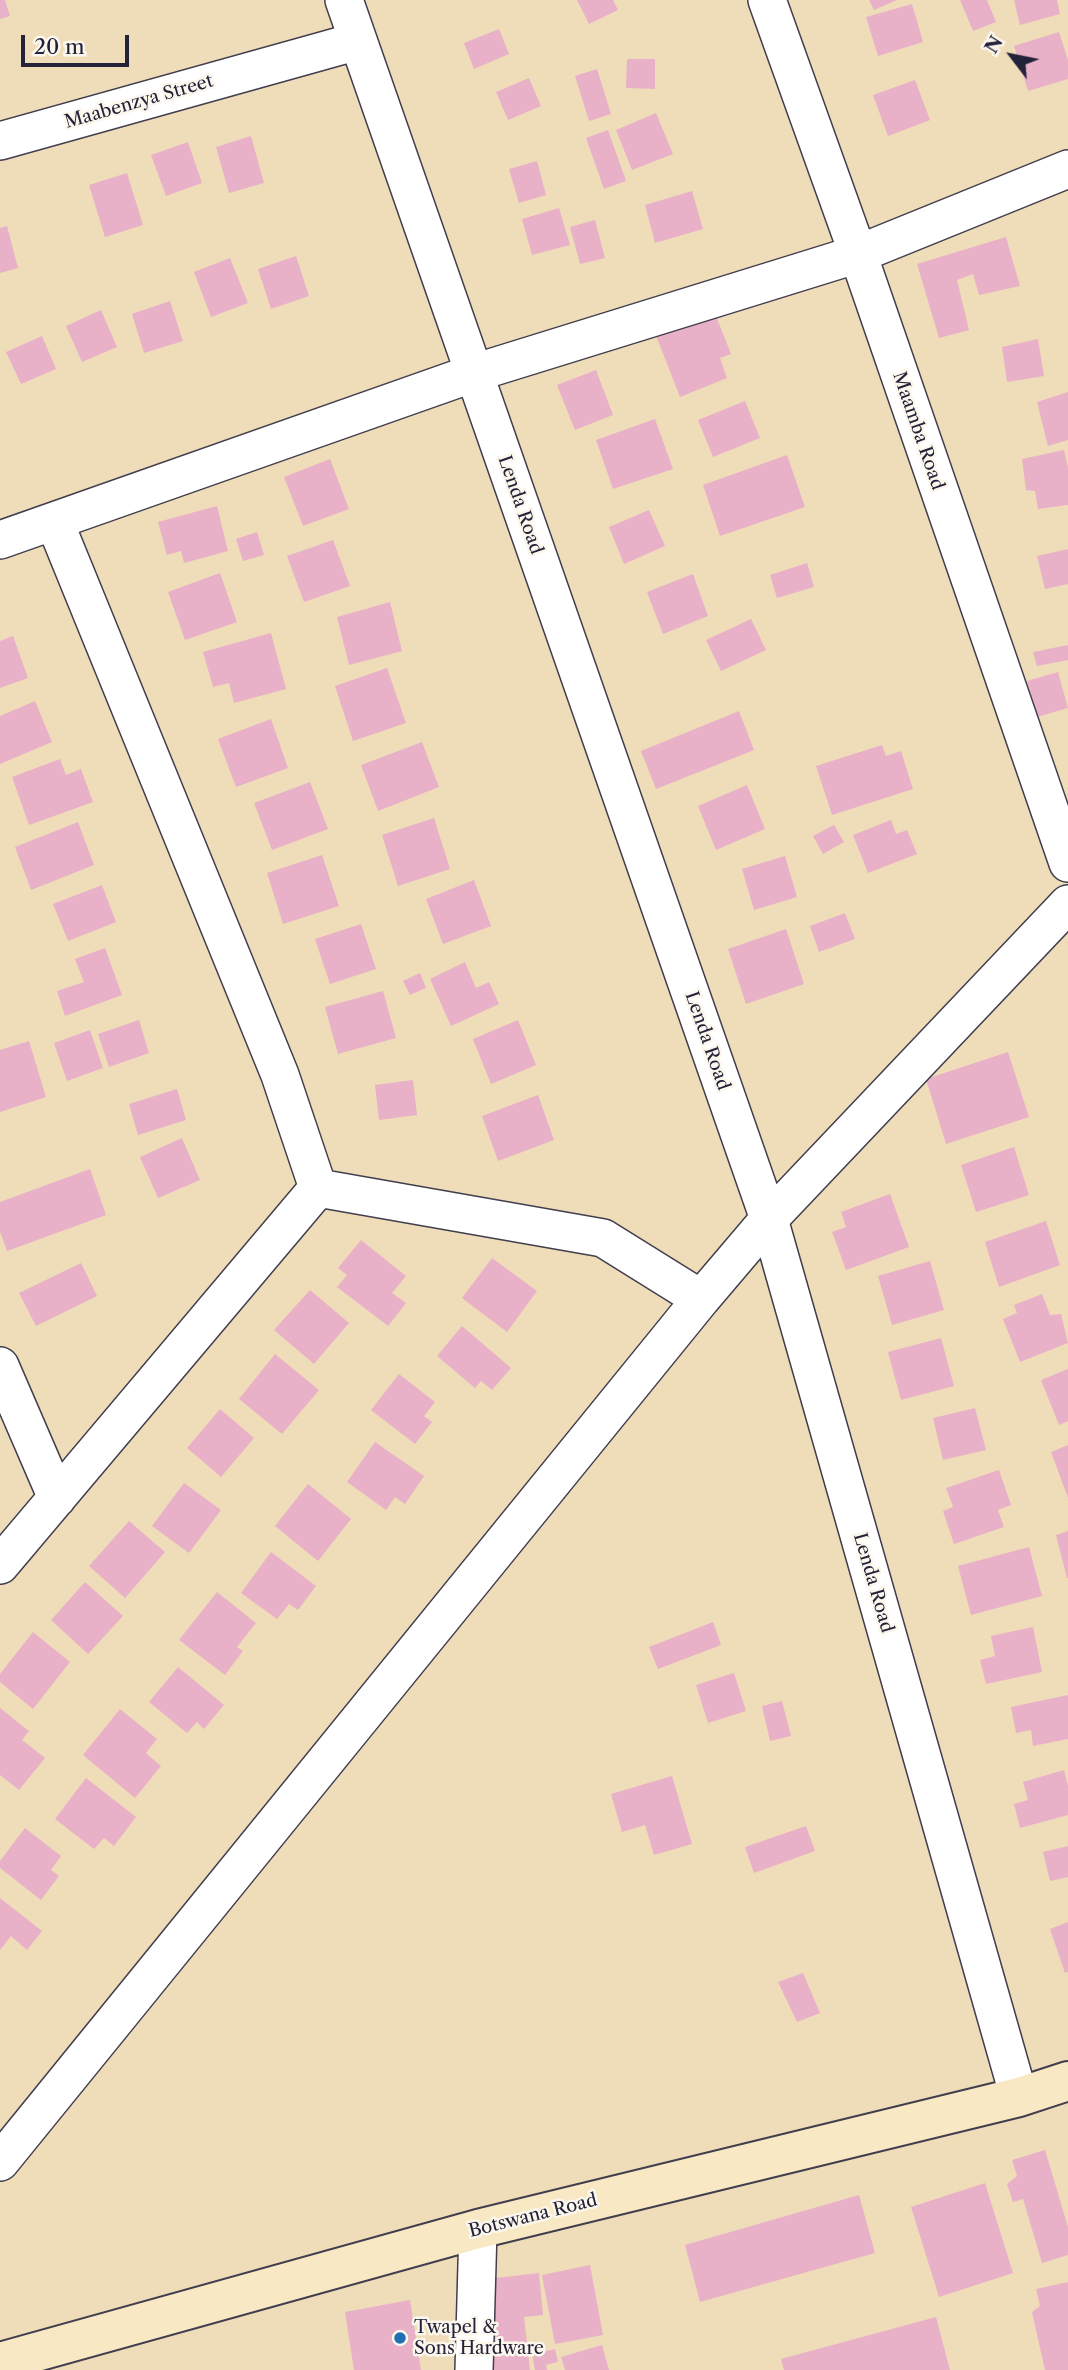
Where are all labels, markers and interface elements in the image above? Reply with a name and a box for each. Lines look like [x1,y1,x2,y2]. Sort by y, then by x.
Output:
scale bar [24,21,133,65]
north arrow [977,21,1047,91]
text: N [980,32,1008,58]
text: 20 m [34,34,85,59]
street label: Maabenzya Street [62,70,216,134]
street label: Maamba Road [888,369,948,493]
street label: Lenda Road [493,453,547,557]
street label: Lenda Road [680,989,734,1093]
street label: Lenda Road [848,1531,898,1635]
street label: Botswana Road [467,2190,599,2242]
place label: Twapel & Sons Hardware [414,2317,544,2360]
marker: Twapel & Sons Hardware [392,2330,408,2346]

